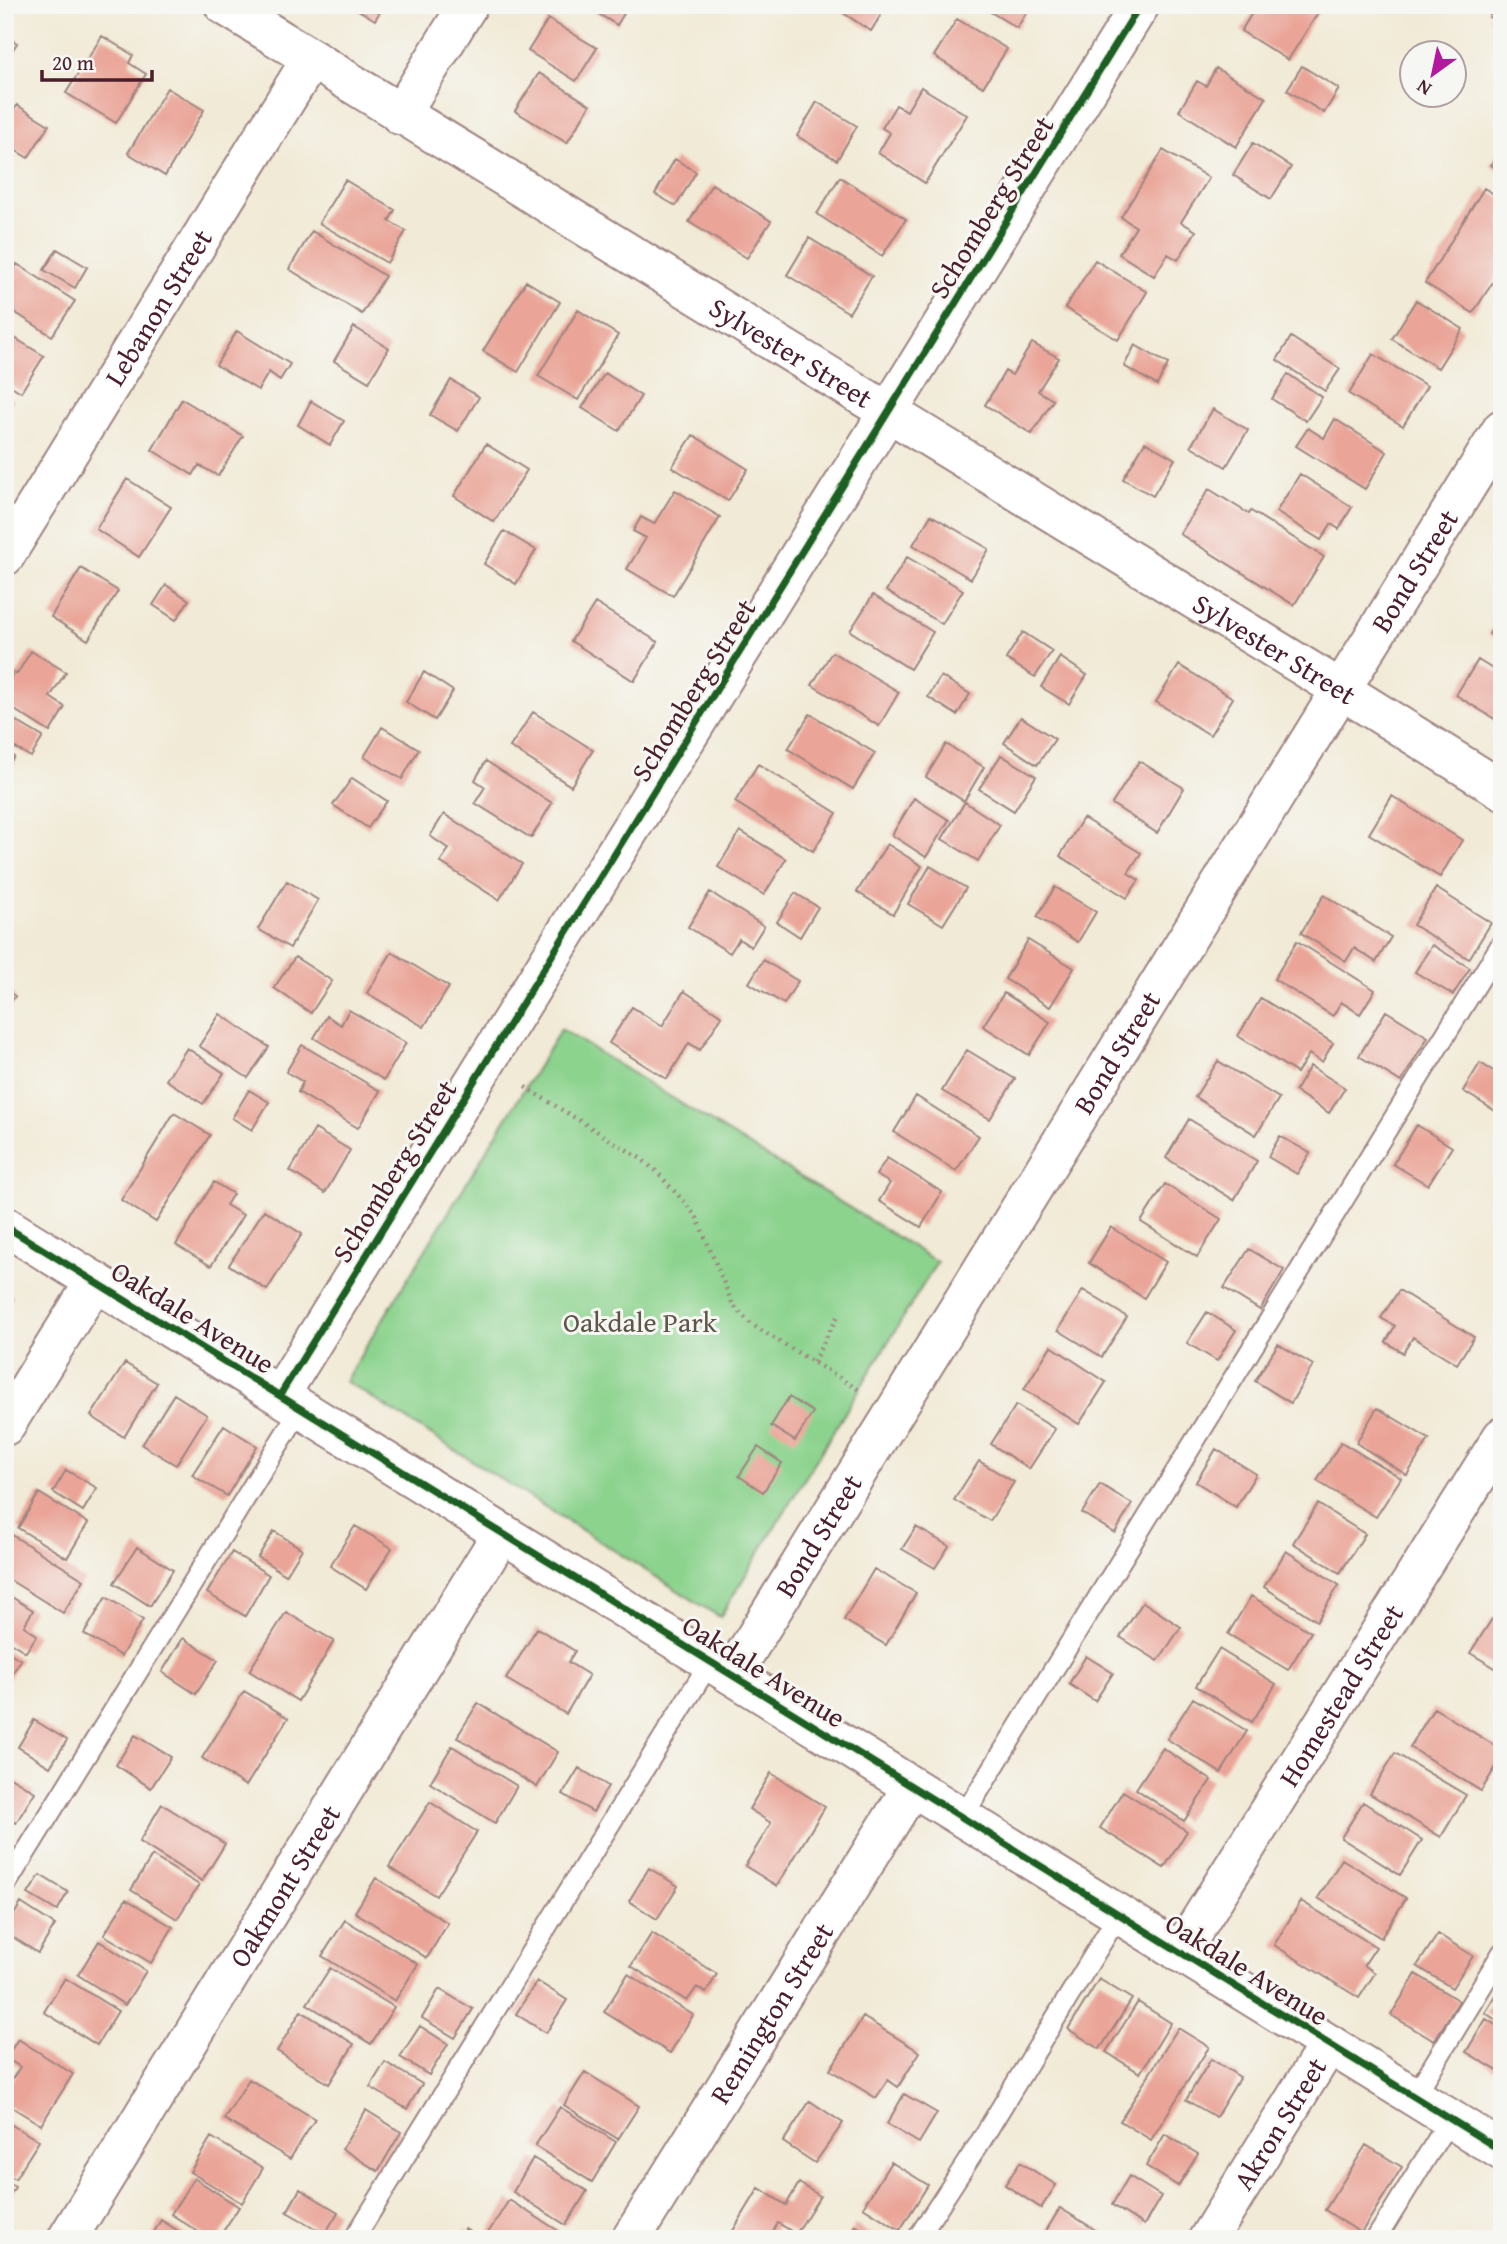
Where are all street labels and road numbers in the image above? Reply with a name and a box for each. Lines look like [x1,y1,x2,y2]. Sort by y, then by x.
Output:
street label: Schomberg Street [918,107,1063,306]
street label: Lebanon Street [94,221,222,393]
street label: Sylvester Street [702,286,881,418]
street label: Bond Street [1360,501,1468,640]
street label: Sylvester Street [1185,583,1364,714]
street label: Schomberg Street [620,590,765,789]
street label: Bond Street [1063,983,1170,1121]
street label: Schomberg Street [321,1071,466,1270]
street label: Oakdale Avenue [104,1250,283,1383]
street label: Bond Street [764,1466,872,1605]
street label: Homestead Street [1268,1596,1413,1794]
street label: Oakdale Avenue [675,1604,854,1737]
street label: Oakmont Street [218,1796,350,1975]
street label: Oakdale Avenue [1158,1902,1337,2035]
street label: Remington Street [699,1914,843,2111]
street label: Akron Street [1222,2049,1336,2197]

